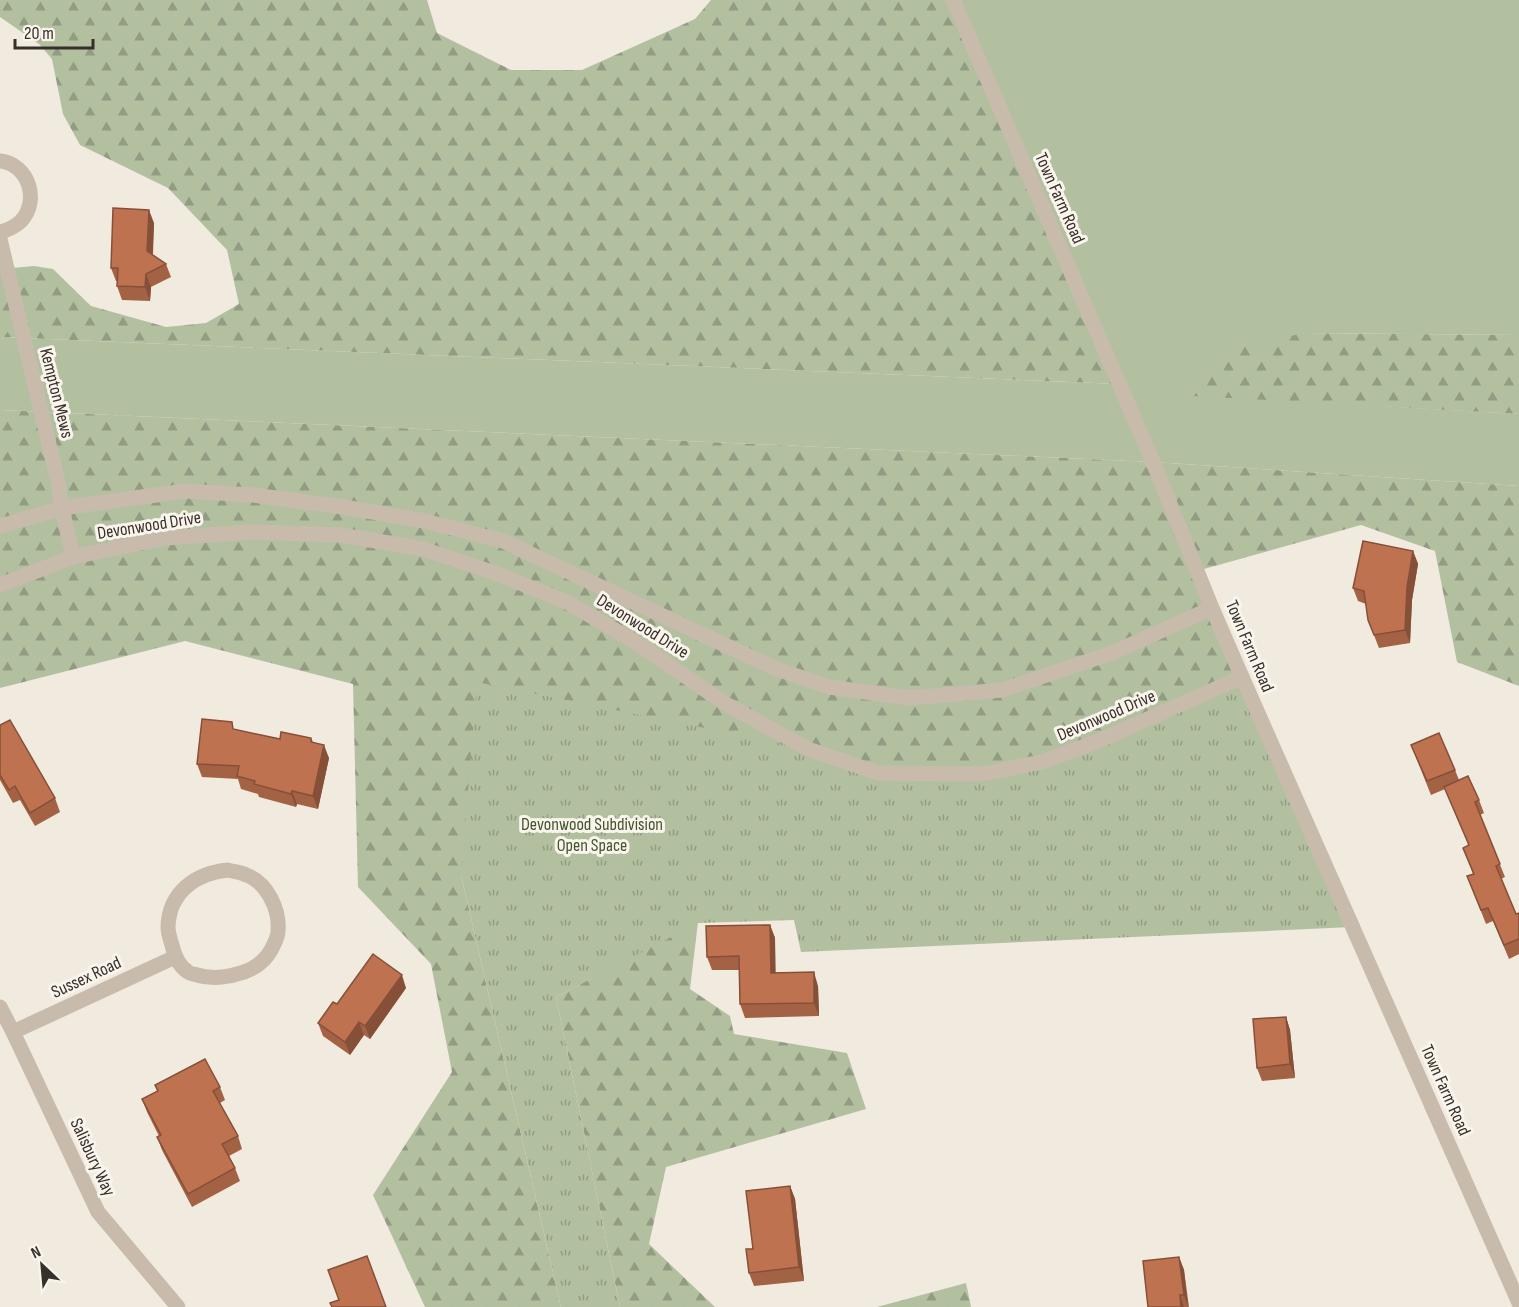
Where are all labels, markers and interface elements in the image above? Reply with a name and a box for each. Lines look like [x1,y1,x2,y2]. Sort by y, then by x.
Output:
scale bar [15,12,93,50]
text: 20 m [24,23,54,44]
street label: Town Farm Road [1030,150,1089,247]
street label: Kempton Mews [35,346,78,440]
street label: Devonwood Drive [96,507,202,544]
street label: Devonwood Drive [593,590,693,663]
street label: Town Farm Road [1221,597,1278,695]
street label: Devonwood Drive [1054,685,1159,746]
park label: Devonwood Subdivision Open Space [521,814,663,856]
street label: Sussex Road [48,952,124,1003]
street label: Town Farm Road [1416,1042,1475,1139]
street label: Salisbury Way [65,1115,120,1199]
north arrow [12,1235,72,1295]
text: N [28,1242,44,1263]

